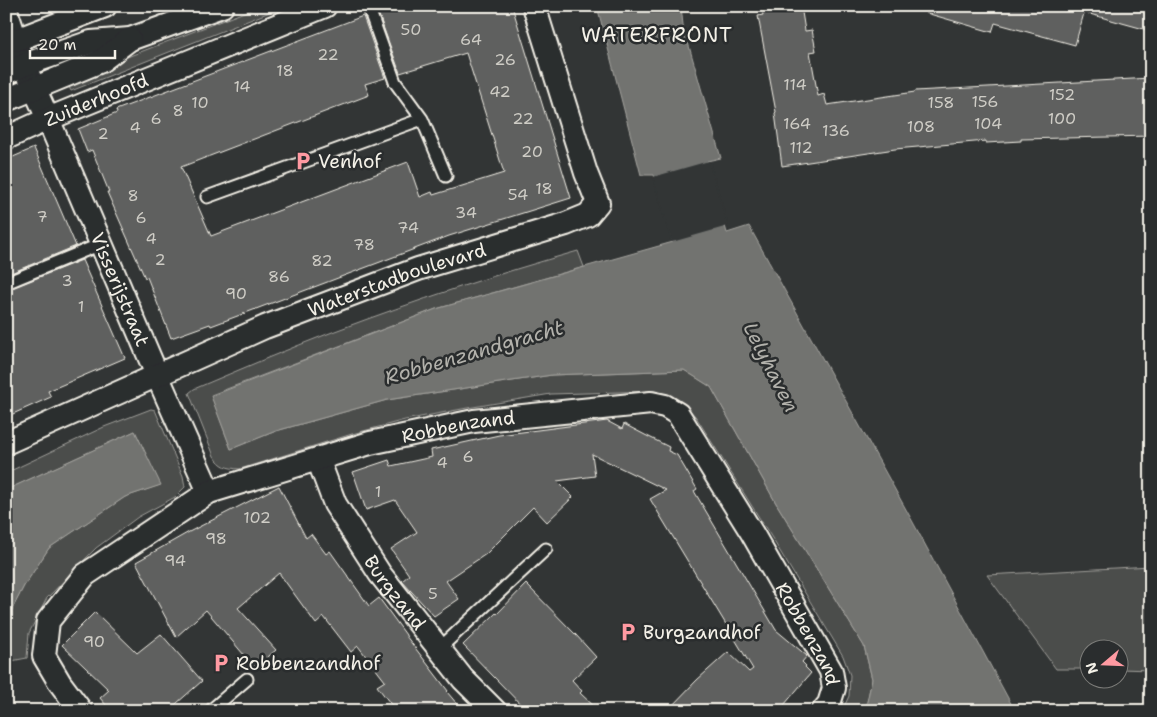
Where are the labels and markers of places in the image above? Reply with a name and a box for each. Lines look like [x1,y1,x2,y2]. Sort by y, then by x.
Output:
place label: Venhof [318,149,383,174]
parking icon: Venhof [292,150,314,172]
place label: Burgzandhof [643,620,762,645]
parking icon: Burgzandhof [617,621,639,643]
place label: Robbenzandhof [236,651,382,676]
parking icon: Robbenzandhof [210,652,232,674]

